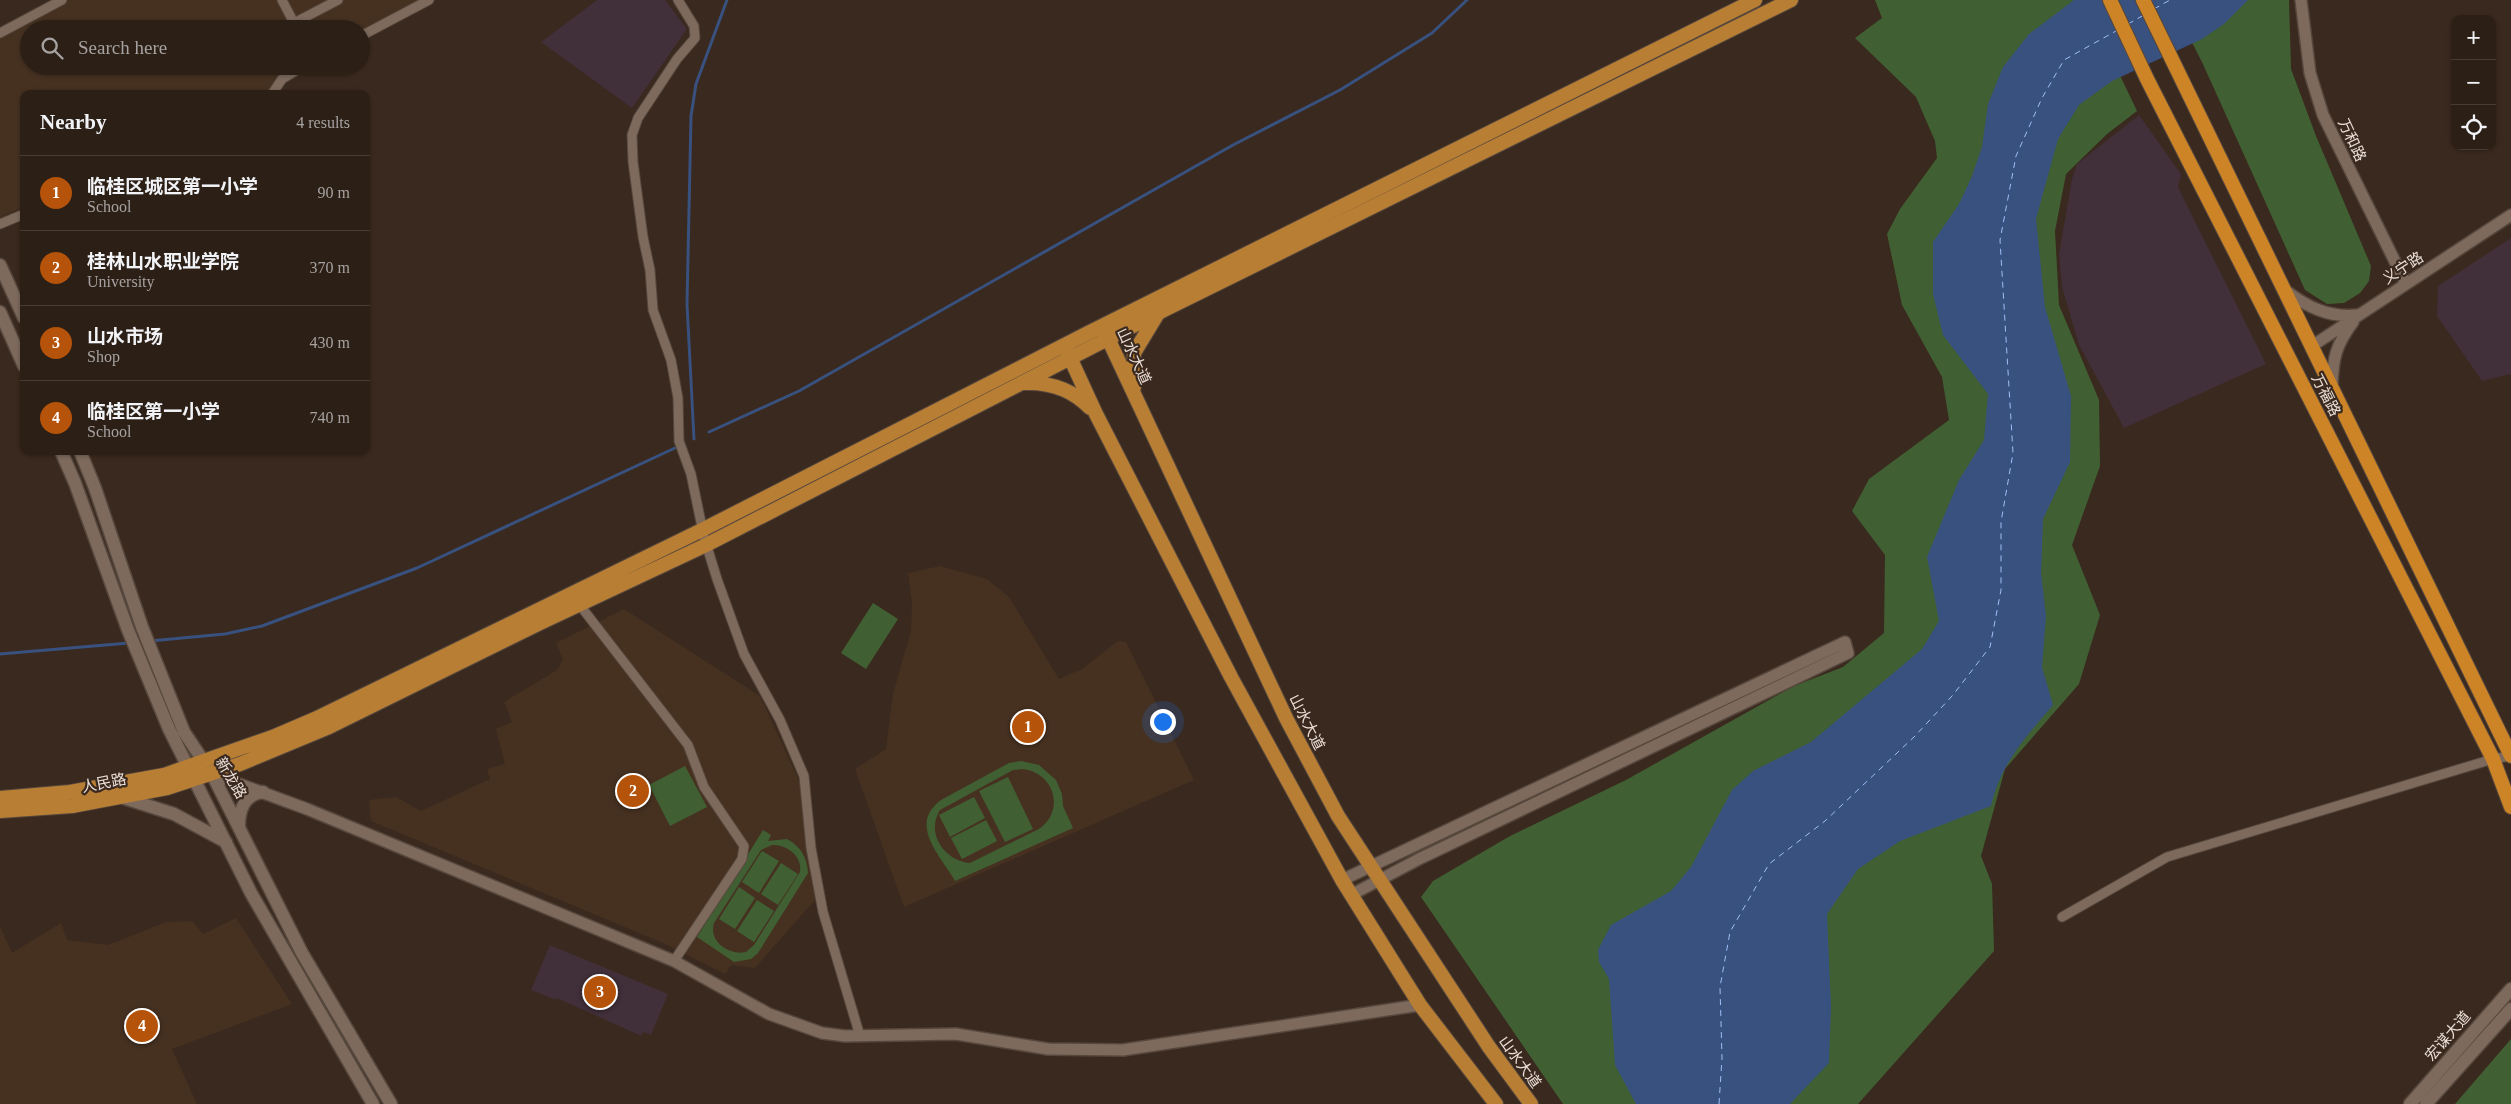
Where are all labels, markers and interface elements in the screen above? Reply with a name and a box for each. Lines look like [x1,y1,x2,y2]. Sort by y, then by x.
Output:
map controls [2451,15,2496,150]
button: + [2451,15,2496,60]
search box [20,20,370,75]
icon: search [38,34,66,62]
text: Search here [78,37,167,58]
button: − [2451,60,2496,105]
button: locate [2451,105,2496,150]
text: Nearby [40,110,107,134]
text: 4 results [296,114,350,131]
street label: 万和路 [2335,116,2369,164]
text: 临桂区城区第一小学 [87,176,258,197]
text: 1 [52,184,60,201]
text: 90 m [318,184,350,201]
text: School [87,198,131,215]
street label: 义宁路 [2380,249,2426,287]
text: 桂林山水职业学院 [87,251,239,272]
text: 2 [52,259,60,276]
text: 370 m [310,259,350,276]
text: University [87,273,155,290]
street label: 山水大道 [1114,325,1154,387]
text: 山水市场 [87,326,163,347]
text: 3 [52,334,60,351]
text: 430 m [310,334,350,351]
text: Shop [87,348,120,365]
street label: 万福路 [2309,371,2343,419]
text: 临桂区第一小学 [87,401,220,422]
text: 4 [52,409,60,426]
text: 740 m [310,409,350,426]
text: School [87,423,131,440]
street label: 山水大道 [1286,692,1328,752]
pin: 1 [1012,708,1044,746]
your location [1150,709,1176,735]
street label: 新龙路 [213,754,250,801]
street label: 人民路 [80,771,128,795]
pin: 2 [617,772,649,810]
pin: 3 [584,973,616,1011]
pin: 4 [126,1007,158,1045]
street label: 宏谋大道 [2422,1008,2474,1064]
street label: 山水大道 [1496,1033,1544,1091]

